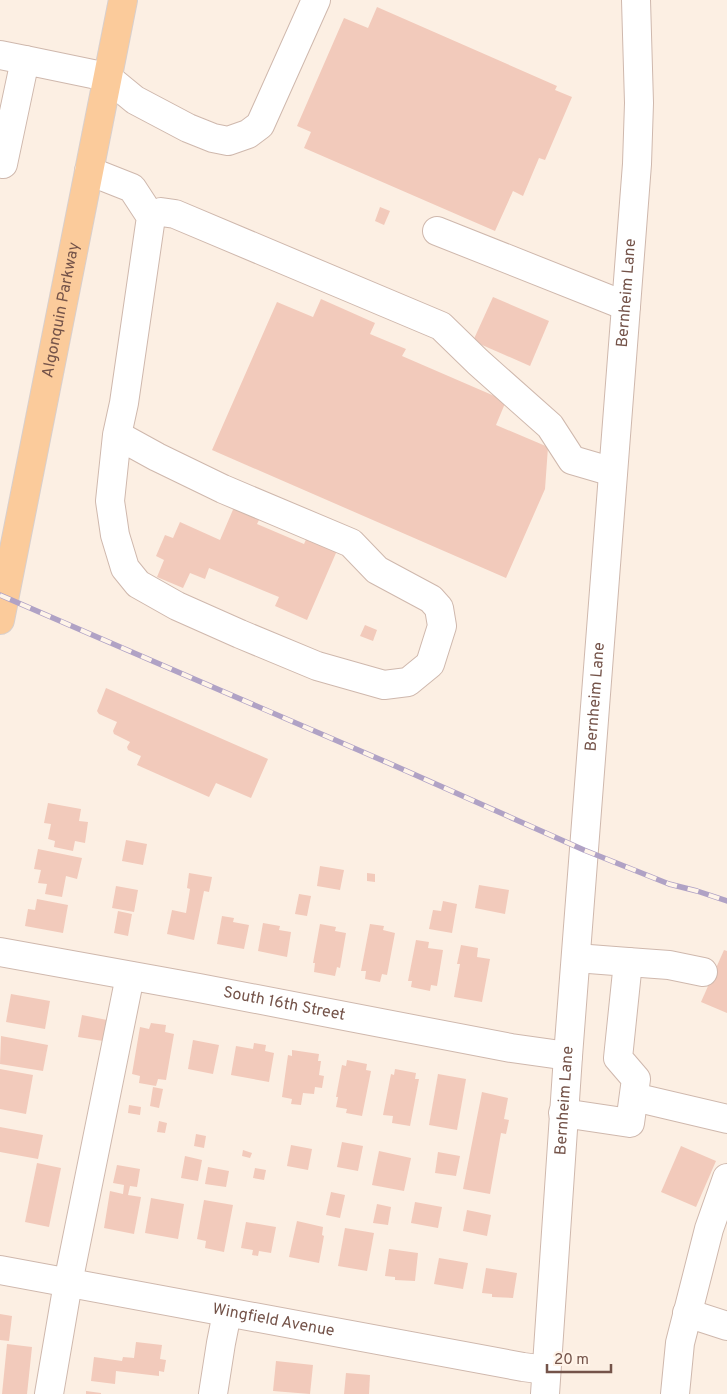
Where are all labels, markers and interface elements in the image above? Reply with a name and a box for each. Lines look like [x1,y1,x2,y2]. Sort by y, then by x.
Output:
street label: Bernheim Lane [613,238,641,348]
street label: Algonquin Parkway [38,240,85,380]
street label: Bernheim Lane [582,642,610,752]
street label: South 16th Street [221,983,347,1026]
street label: Bernheim Lane [551,1045,579,1156]
street label: Wingfield Avenue [211,1300,336,1342]
scale bar [547,1342,611,1374]
text: 20 m [554,1351,589,1370]

